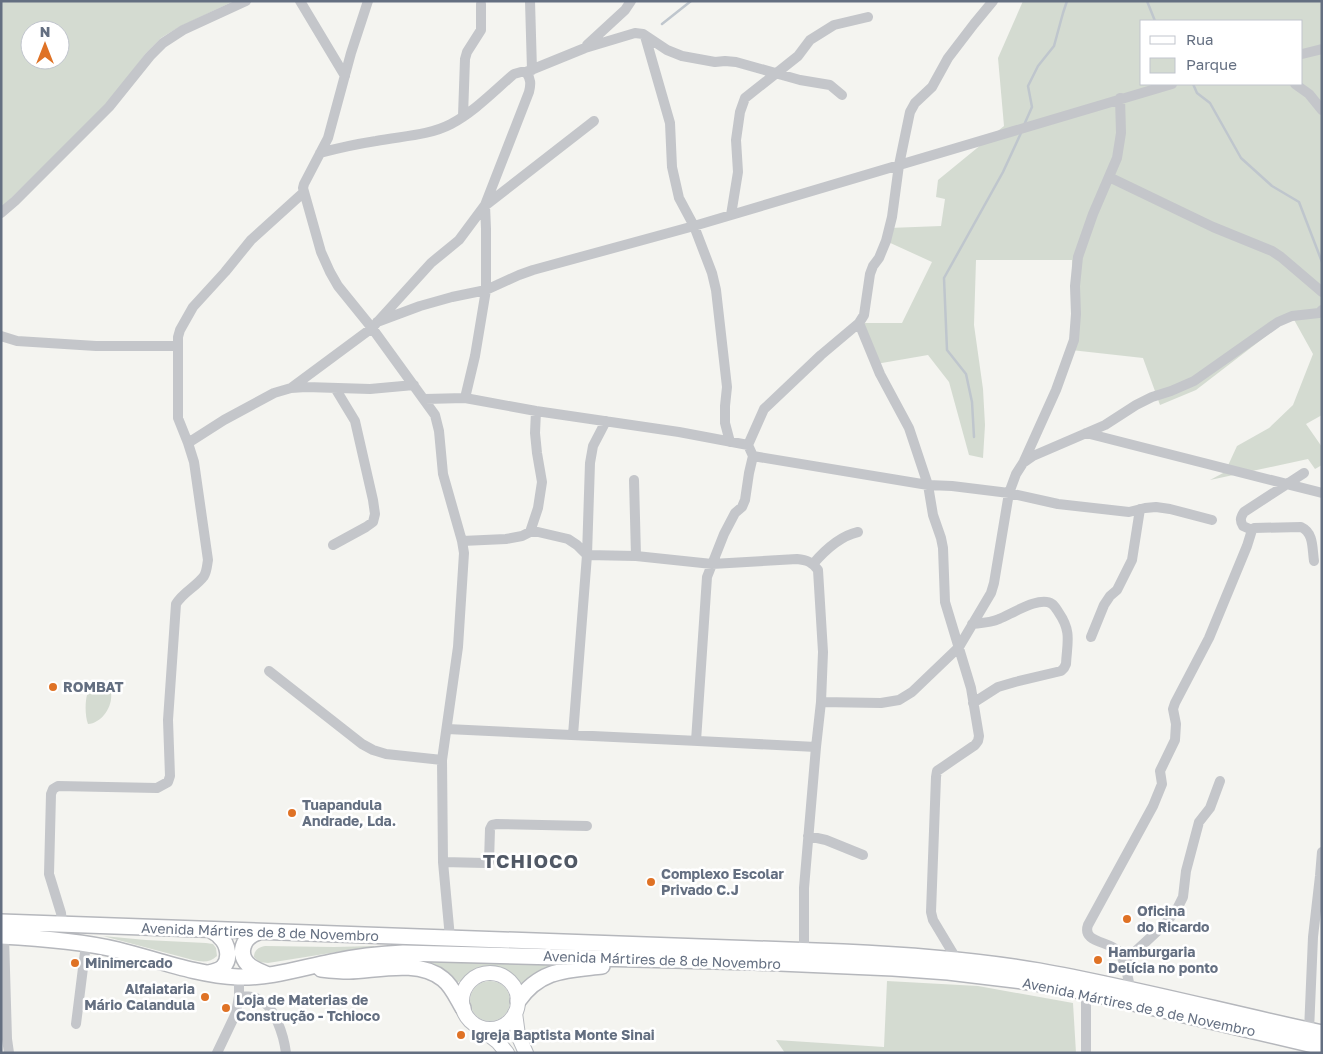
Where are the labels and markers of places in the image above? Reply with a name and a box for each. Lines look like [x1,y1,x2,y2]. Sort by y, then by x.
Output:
place label: ROMBAT [63,678,124,695]
marker: ROMBAT [47,681,59,693]
place label: Tuapandula Andrade, Lda. [302,796,396,829]
marker: Tuapandula Andrade, Lda. [286,807,298,819]
place label: Complexo Escolar Privado C.J [661,865,784,898]
marker: Complexo Escolar Privado C.J [645,876,657,888]
place label: Oficina do Ricardo [1137,902,1210,935]
marker: Oficina do Ricardo [1121,913,1133,925]
place label: Hamburgaria Delícia no ponto [1108,943,1218,976]
place label: Minimercado [85,954,173,971]
marker: Hamburgaria Delícia no ponto [1092,954,1104,966]
marker: Minimercado [69,957,81,969]
place label: Alfaiataria Mário Calandula [84,980,195,1013]
marker: Alfaiataria Mário Calandula [199,991,211,1003]
place label: Loja de Materias de Construção - Tchioco [236,991,380,1024]
marker: Loja de Materias de Construção - Tchioco [220,1002,232,1014]
place label: Igreja Baptista Monte Sinai [471,1026,655,1043]
marker: Igreja Baptista Monte Sinai [455,1029,467,1041]

